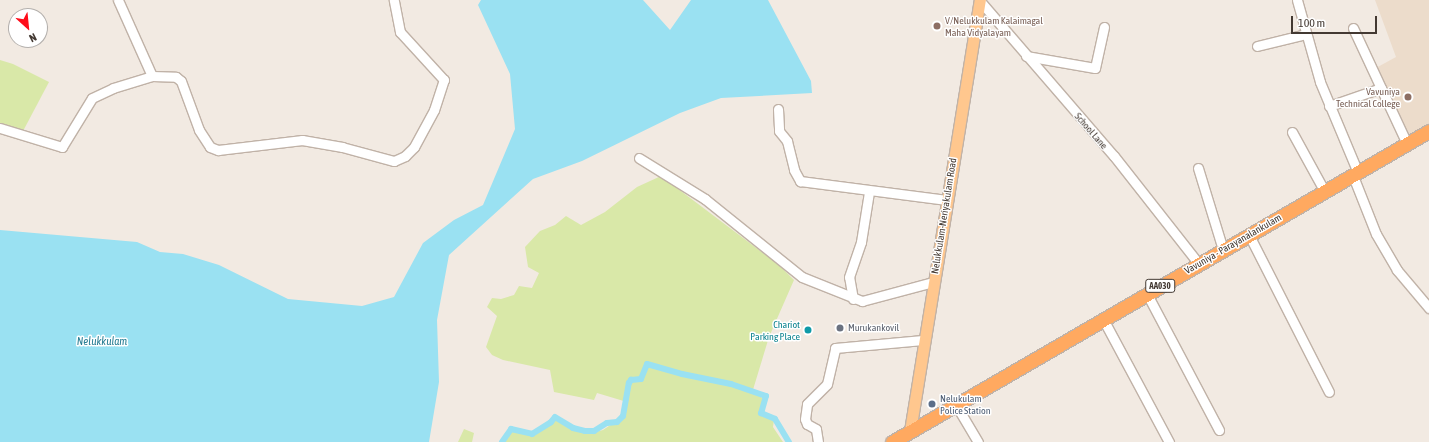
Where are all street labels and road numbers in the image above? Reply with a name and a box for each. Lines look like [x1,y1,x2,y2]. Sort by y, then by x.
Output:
street label: School Lane [1072,110,1110,152]
street label: Nelukkulam-Neriyakulam Road [929,157,959,275]
street label: Vavuniya - Parayanalankulam [1182,211,1284,277]
road number: AA030 [1145,279,1175,293]

